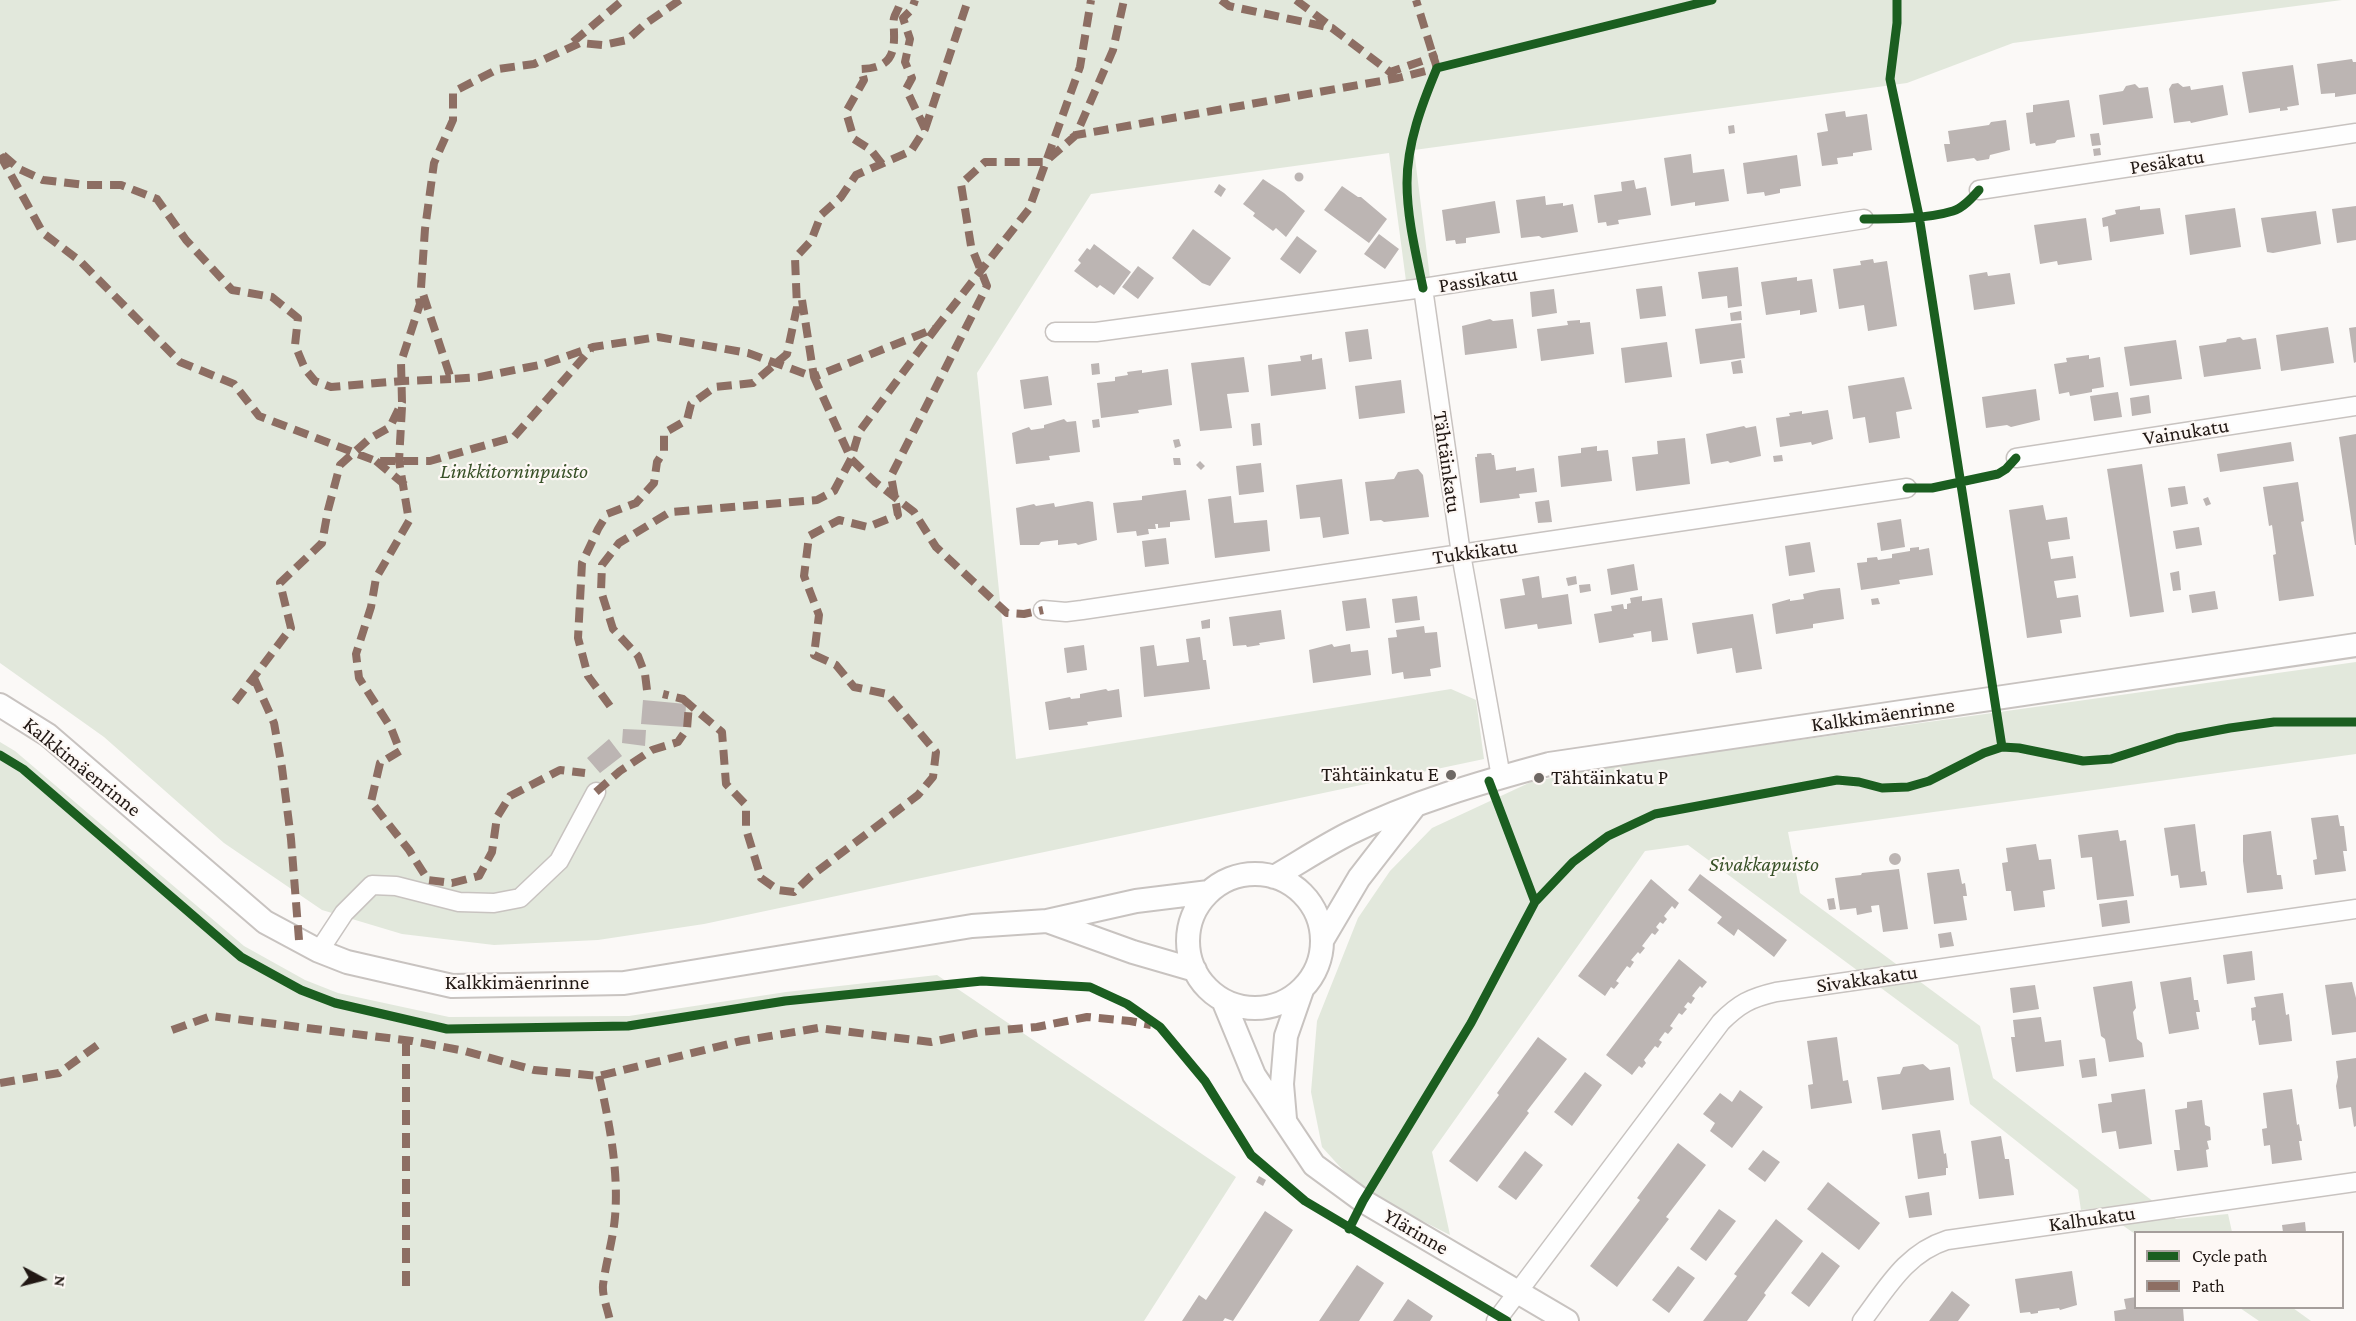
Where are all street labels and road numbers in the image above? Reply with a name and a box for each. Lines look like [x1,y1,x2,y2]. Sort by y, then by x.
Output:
street label: Pesäkatu [2128,144,2206,180]
street label: Passikatu [1437,261,1519,299]
street label: Tähtäinkatu [1427,409,1467,515]
street label: Vainukatu [2141,413,2231,451]
street label: Tukkikatu [1431,534,1519,570]
street label: Kalkkimäenrinne [1810,692,1956,738]
street label: Kalkkimäenrinne [18,712,146,822]
street label: Sivakkakatu [1815,959,1919,999]
street label: Kalkkimäenrinne [445,970,589,996]
street label: Kalhukatu [2047,1200,2137,1238]
street label: Ylärinne [1379,1203,1453,1261]

